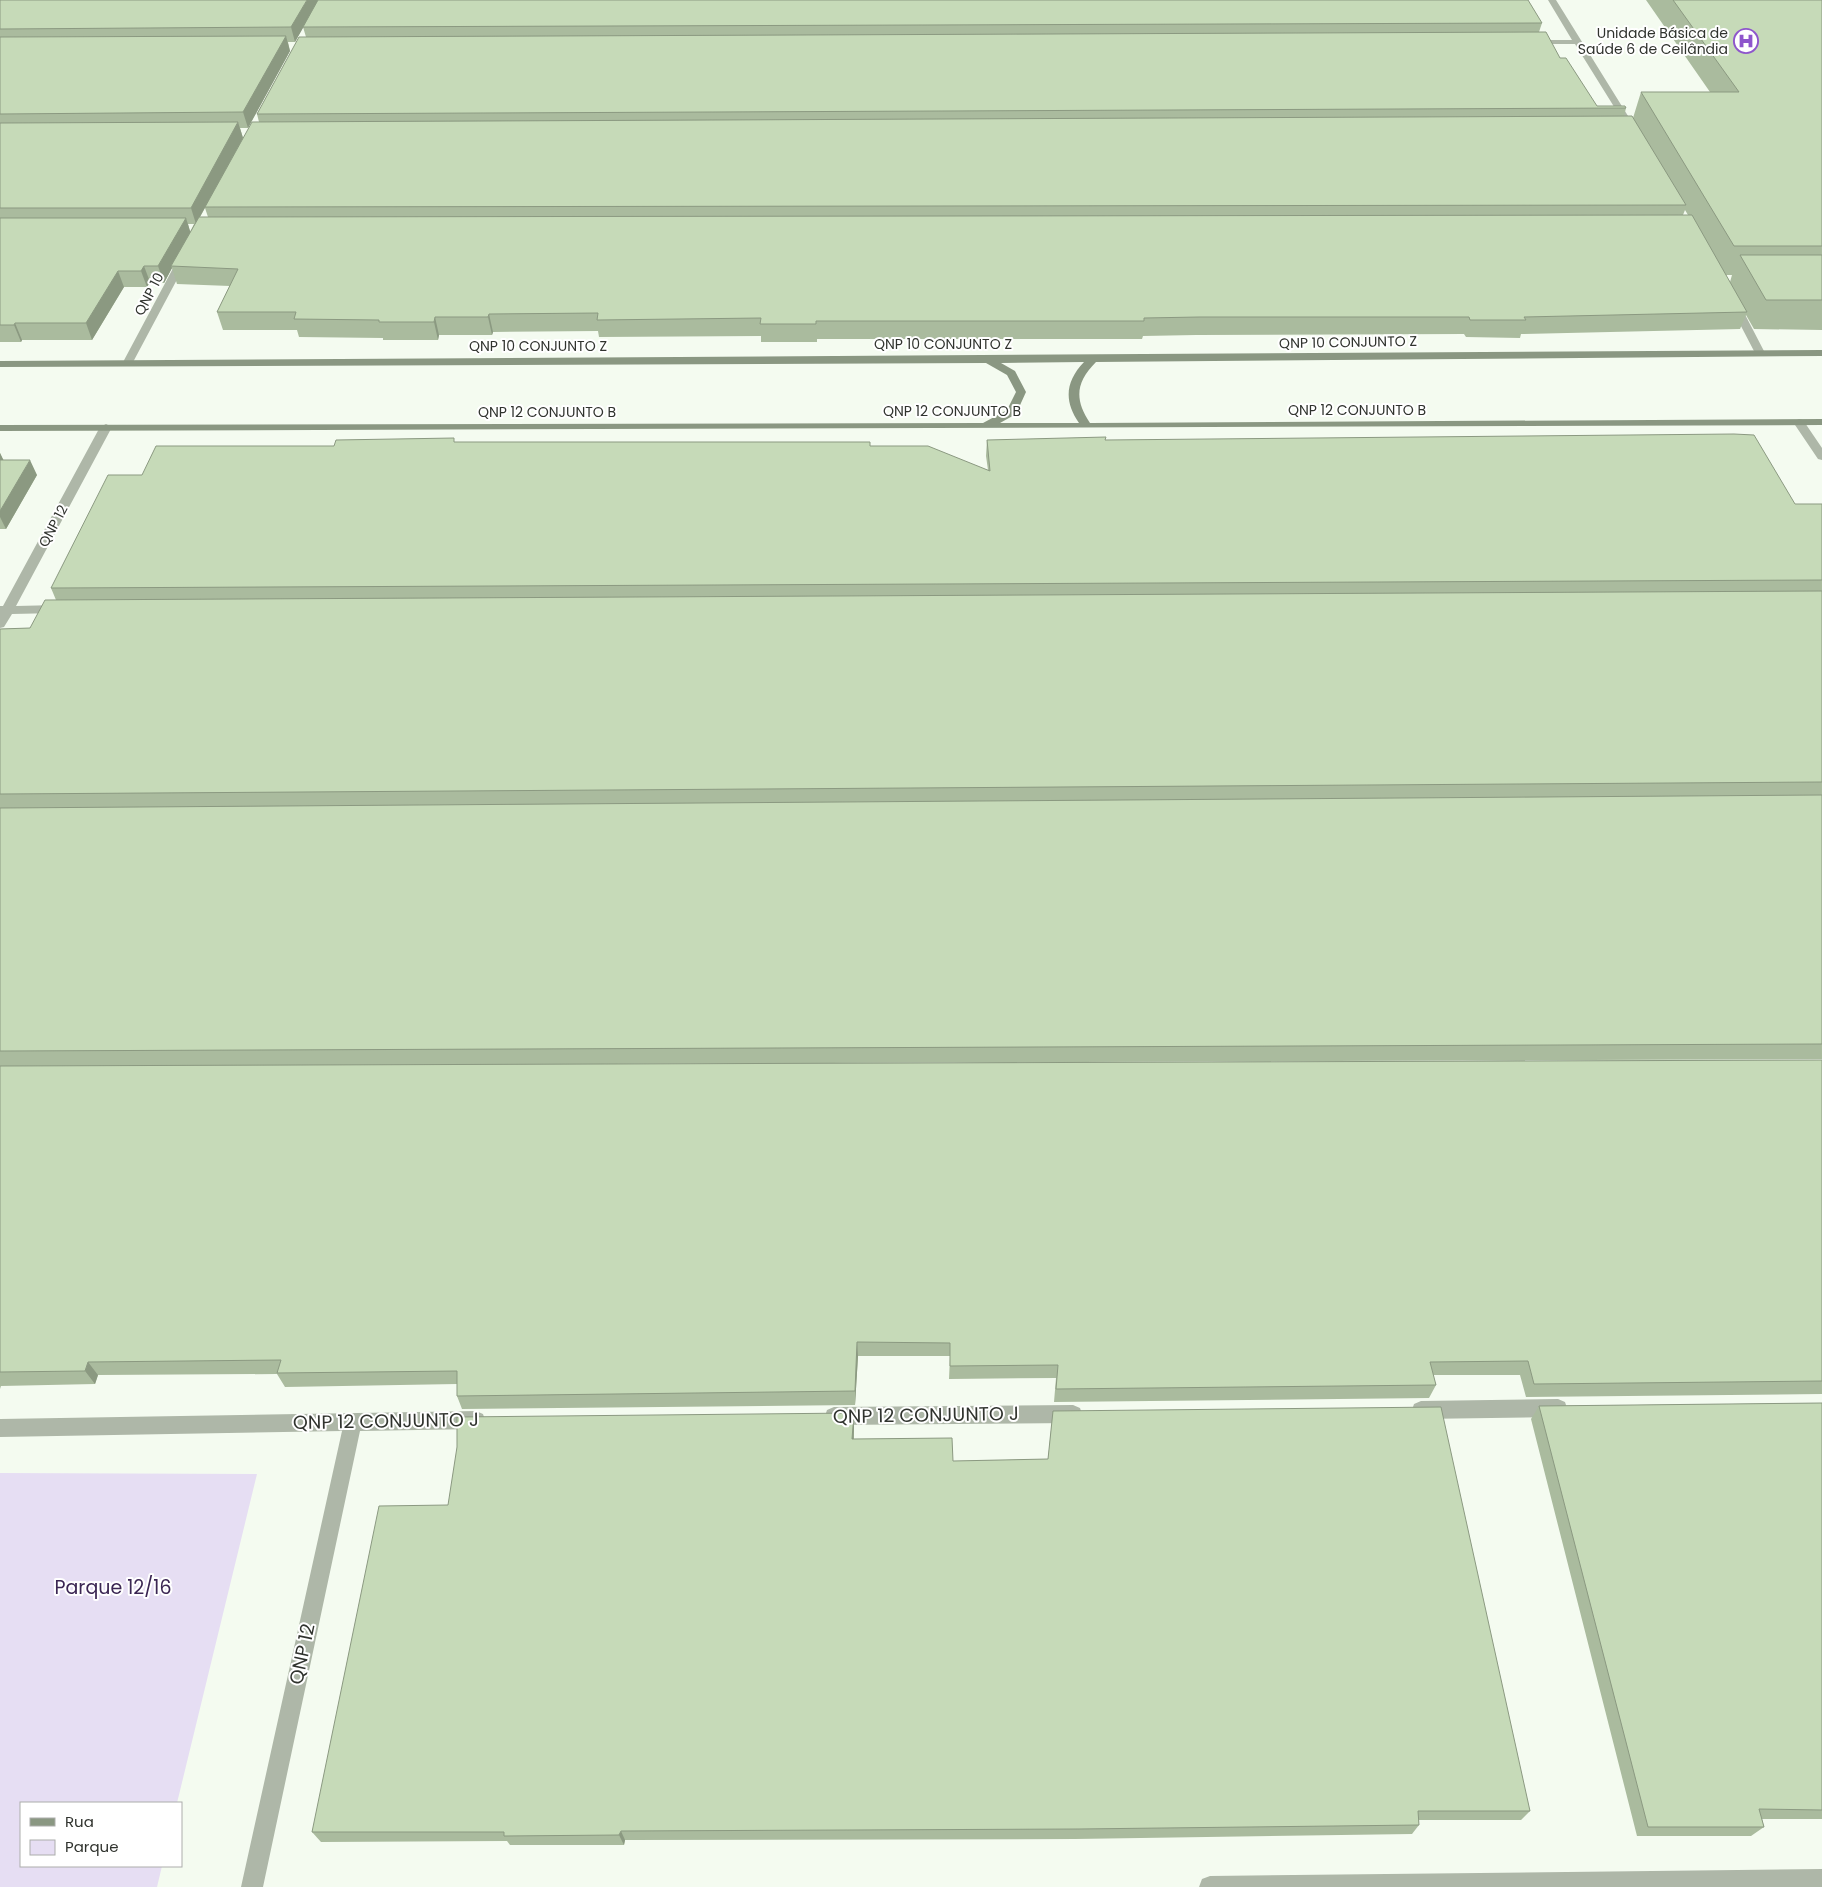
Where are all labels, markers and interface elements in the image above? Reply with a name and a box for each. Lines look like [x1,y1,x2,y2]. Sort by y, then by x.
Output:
place label: Unidade Básica de Saúde 6 de Ceilândia [1578,23,1728,59]
hospital icon: Unidade Básica de Saúde 6 de Ceilândia [1733,28,1759,54]
street label: QNP 10 [129,269,169,319]
street label: QNP 10 CONJUNTO Z [1279,331,1417,353]
street label: QNP 10 CONJUNTO Z [874,334,1012,354]
street label: QNP 10 CONJUNTO Z [469,336,607,356]
street label: QNP 12 CONJUNTO B [1288,400,1426,420]
street label: QNP 12 CONJUNTO B [883,401,1021,421]
street label: QNP 12 CONJUNTO B [478,402,616,422]
street label: QNP 12 [34,501,72,551]
street label: QNP 12 CONJUNTO J [833,1400,1019,1430]
street label: QNP 12 CONJUNTO J [293,1406,479,1436]
park label: Parque 12/16 [55,1574,171,1601]
street label: QNP 12 [282,1621,322,1687]
legend [20,1802,182,1867]
text: Rua [65,1811,94,1832]
text: Parque [65,1836,118,1857]

